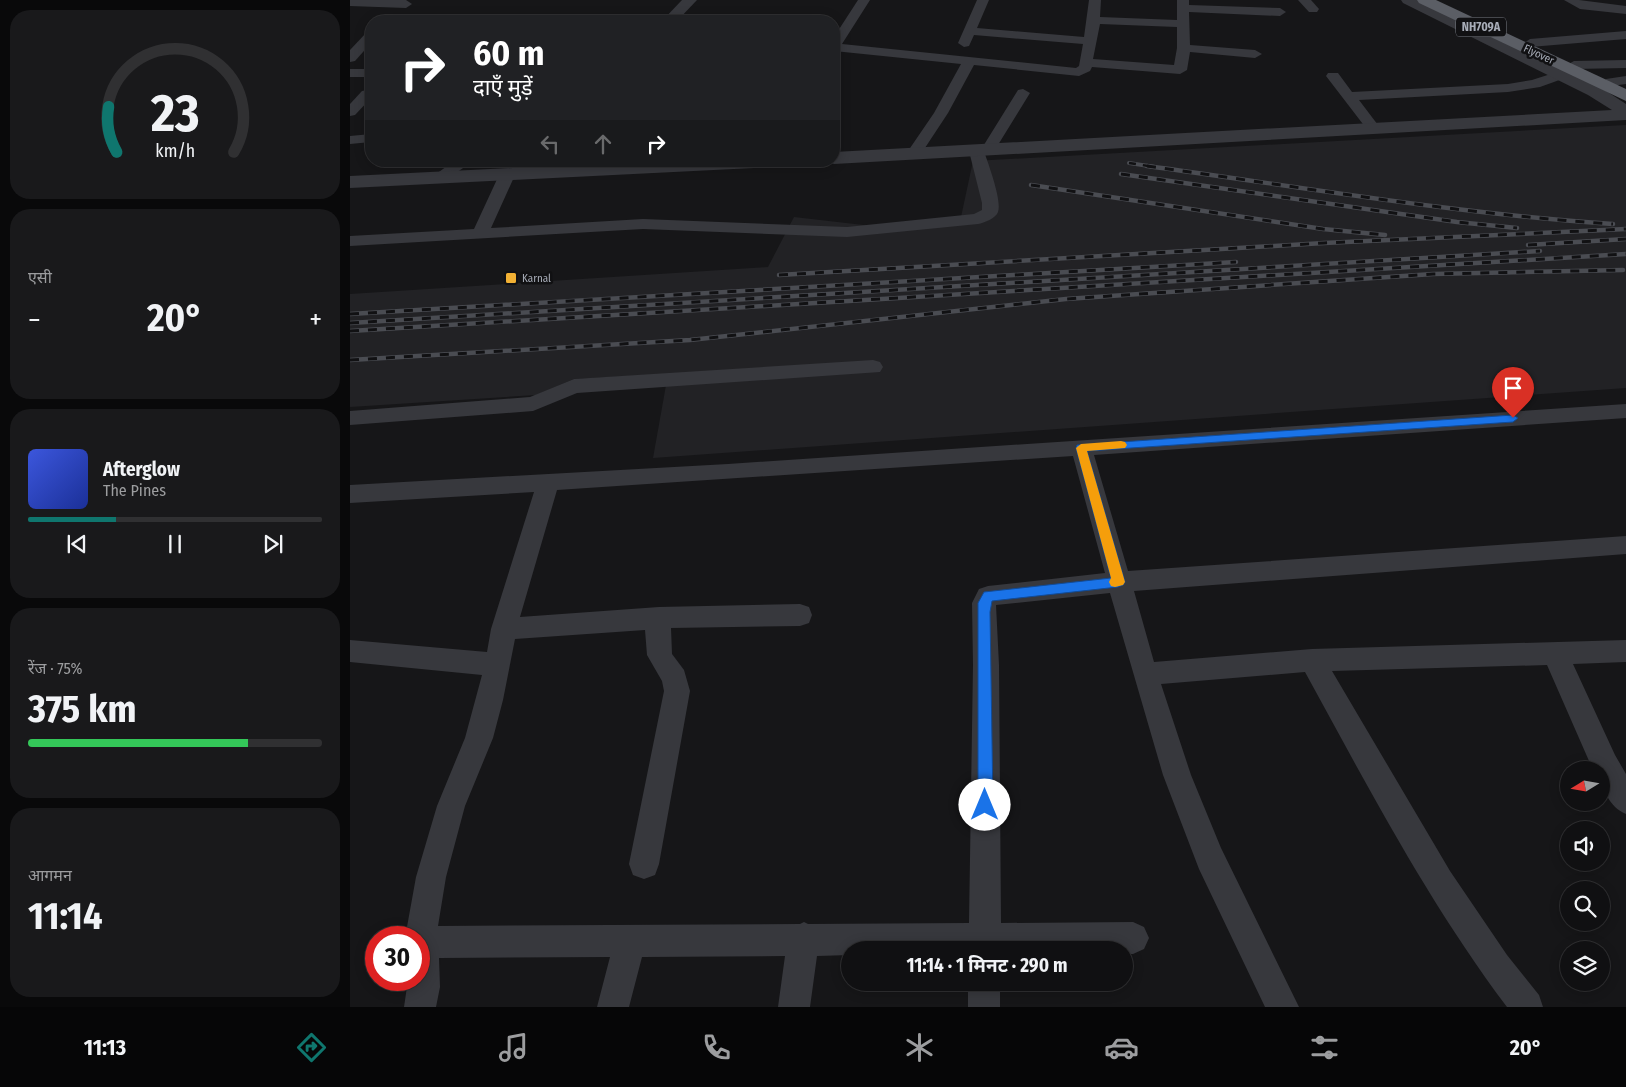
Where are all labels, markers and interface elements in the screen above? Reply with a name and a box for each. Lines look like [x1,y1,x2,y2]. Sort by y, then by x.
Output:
road number: NH709A [1456,18,1506,36]
text: 60 m [473,32,544,74]
icon: right [390,35,455,100]
street label: Flyover [1521,42,1556,67]
text: दाएँ मुड़ें [473,74,533,101]
text: 23 [150,82,199,145]
icon: left [536,130,564,158]
icon: ahead [589,130,617,158]
icon: right [642,130,670,158]
text: km/h [155,140,195,162]
text: एसी [28,268,52,287]
marker: Karnal [504,271,518,285]
place label: Karnal [522,272,551,285]
text: 20° [147,295,203,341]
text: − [28,303,41,336]
text: + [309,303,322,336]
pin [1492,367,1534,418]
icon: arrive [1499,374,1527,402]
text: Afterglow [103,458,180,481]
text: The Pines [103,481,166,500]
icon: previous [63,530,91,558]
icon: pause [161,530,189,558]
icon: next [259,530,287,558]
text: रेंज · 75% [28,659,83,678]
text: 375 km [28,686,137,732]
north arrow [1560,761,1610,811]
map controls [1560,761,1610,991]
position arrow [958,778,1010,830]
button: sound [1560,821,1610,871]
text: आगमन [28,866,72,885]
button: search [1560,881,1610,931]
text: 11:14 [28,893,102,939]
speed limit sign: 30 [365,926,430,991]
button: layers [1560,941,1610,991]
text: 11:14 · 1 मिनट · 290 m [907,954,1067,977]
icon: directions [294,1030,329,1065]
icon: music [496,1030,531,1065]
icon: phone [699,1030,734,1065]
icon: climate [902,1030,937,1065]
icon: car [1104,1030,1139,1065]
icon: filters [1307,1030,1342,1065]
text: 11:13 [84,1034,126,1061]
text: 20° [1510,1034,1542,1061]

